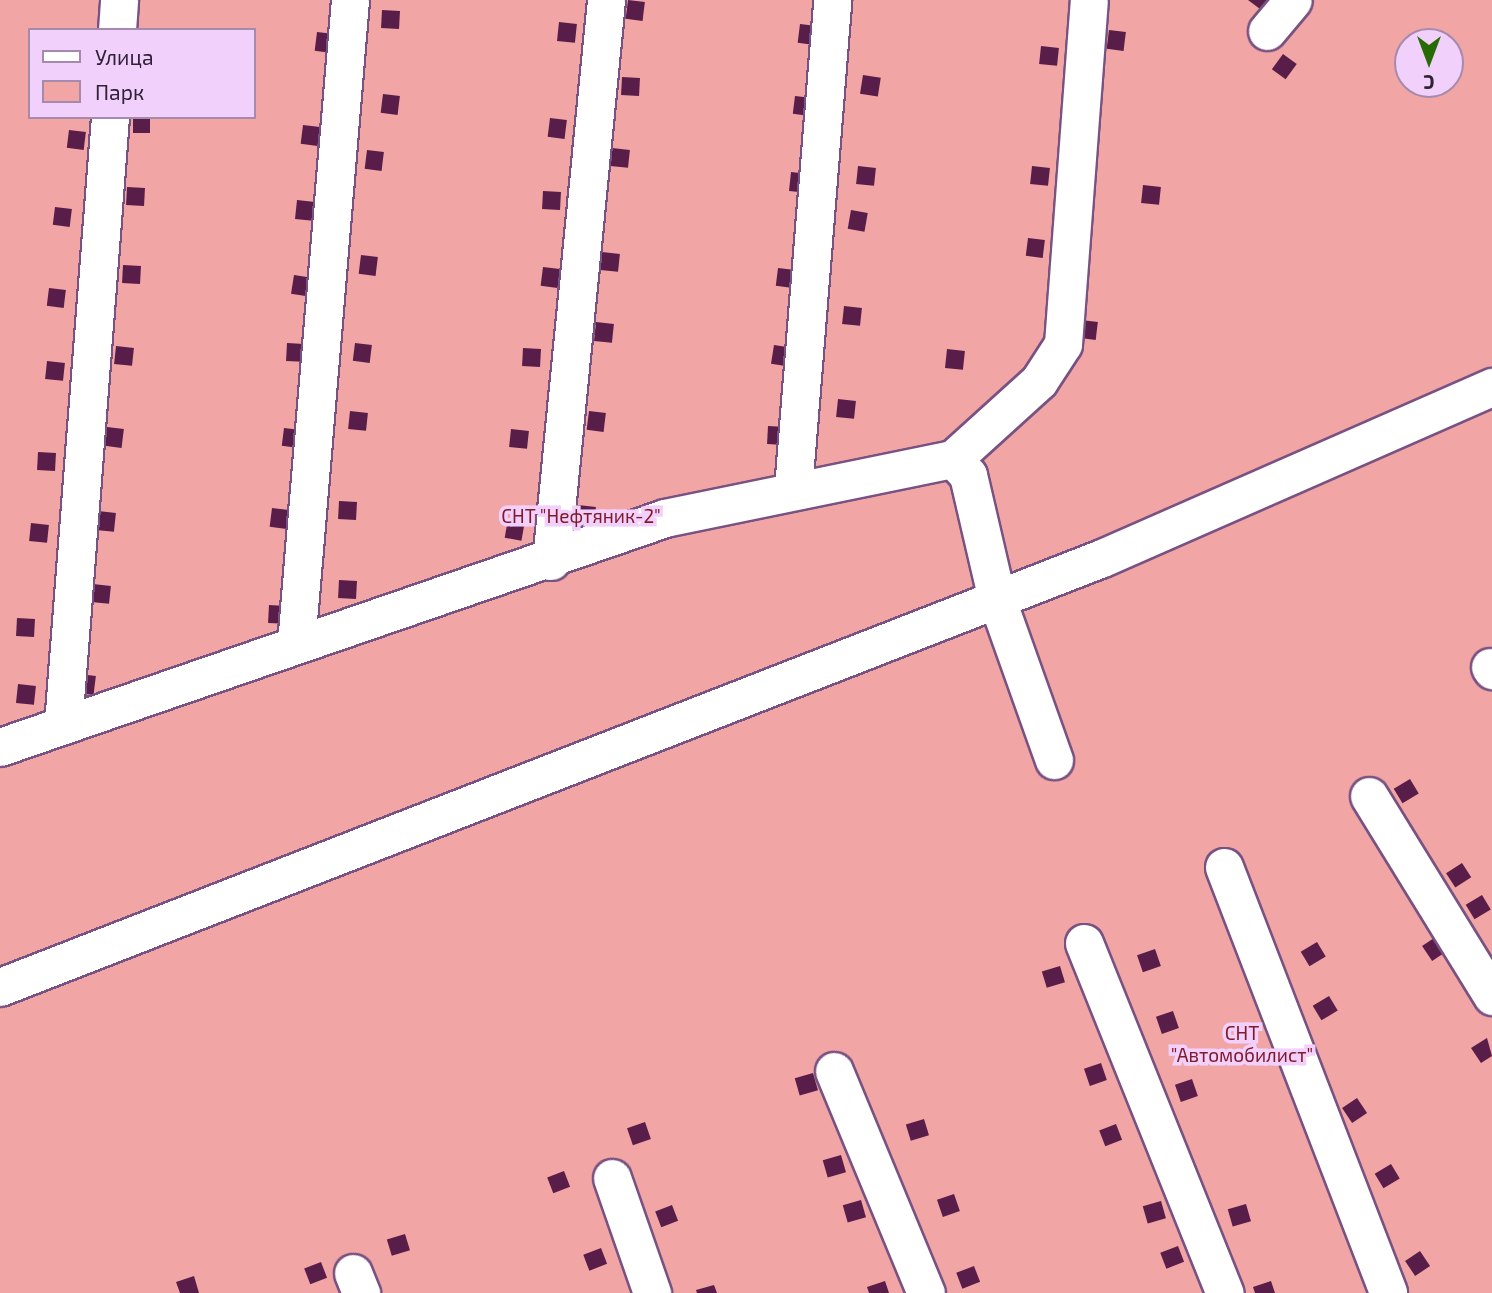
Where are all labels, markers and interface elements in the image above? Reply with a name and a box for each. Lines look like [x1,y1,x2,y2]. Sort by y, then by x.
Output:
legend [28,28,256,119]
north arrow [1394,28,1464,98]
text: Улица [95,44,154,69]
text: С [1423,71,1435,94]
text: Парк [95,79,144,104]
park label: СНТ "Нефтяник-2" [501,505,661,527]
park label: СНТ "Автомобилист" [1171,1022,1313,1066]

